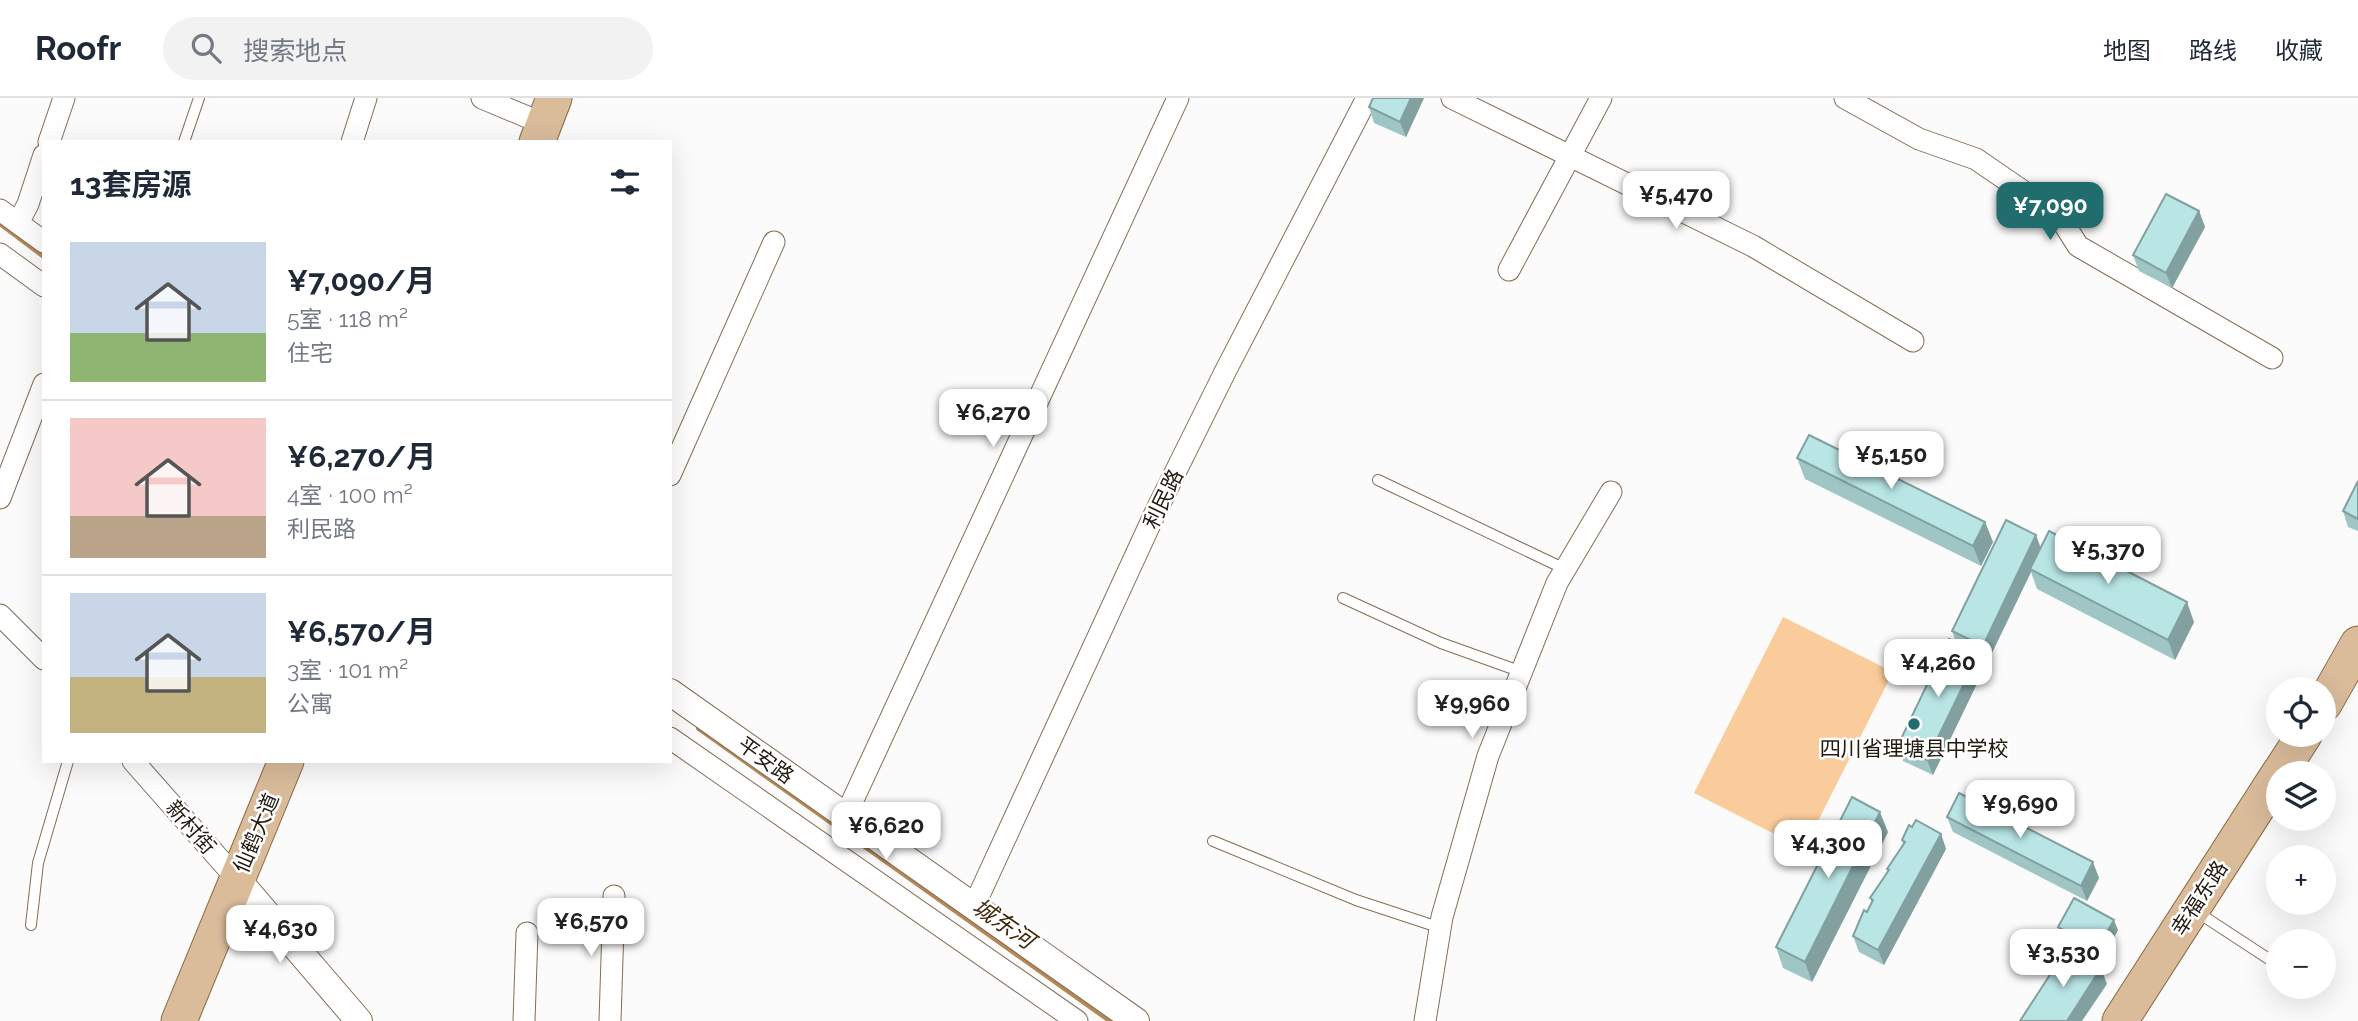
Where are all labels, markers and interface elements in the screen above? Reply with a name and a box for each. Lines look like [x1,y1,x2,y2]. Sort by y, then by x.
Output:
search box [163,17,653,80]
text: Roofr [35,29,121,68]
icon: search [187,29,225,67]
text: 搜索地点 [243,36,347,66]
text: 地图 [2103,36,2151,65]
text: 路线 [2189,36,2237,65]
text: 收藏 [2275,36,2323,65]
icon: filters [606,163,644,201]
text: 13套房源 [70,167,192,202]
pin: ¥5,470 [1619,172,1733,231]
text: ¥5,470 [1639,180,1713,207]
pin: ¥7,090 [1993,183,2107,242]
text: ¥7,090 [2012,191,2088,218]
text: ¥7,090/月 [287,263,436,298]
icon: home [126,270,210,354]
text: 5室 · 118 m² [287,305,408,332]
text: 住宅 [287,339,333,366]
pin: ¥6,270 [936,390,1050,449]
text: ¥6,270 [955,398,1031,425]
pin: ¥5,150 [1834,432,1948,491]
text: ¥6,270/月 [287,439,436,474]
text: ¥5,150 [1855,440,1927,467]
icon: home [126,446,210,530]
street label: 利民路 [1138,465,1188,533]
text: 4室 · 100 m² [287,481,413,508]
text: 利民路 [287,515,356,542]
pin: ¥5,370 [2051,526,2165,586]
text: ¥5,370 [2071,535,2145,562]
text: ¥6,570/月 [287,614,436,649]
icon: home [126,621,210,705]
pin: ¥4,260 [1881,640,1995,699]
text: ¥4,260 [1900,648,1976,675]
text: 3室 · 101 m² [287,656,408,683]
map controls [2266,677,2336,999]
button: locate [2266,677,2336,747]
pin: ¥9,960 [1415,680,1529,740]
text: ¥9,960 [1434,689,1510,716]
text: 公寓 [287,690,333,717]
marker: 四川省理塘县中学校 [1906,716,1922,732]
street label: 平安路 [733,731,799,789]
place label: 四川省理塘县中学校 [1820,736,2009,761]
button: layers [2266,761,2336,831]
pin: ¥9,690 [1963,780,2077,840]
street label: 仙鹤大道 [228,789,284,877]
text: ¥9,690 [1982,789,2058,816]
street label: 新村街 [161,795,221,859]
pin: ¥6,620 [829,802,943,862]
text: ¥6,620 [848,811,924,838]
pin: ¥4,300 [1771,820,1885,880]
text: ¥4,300 [1790,829,1866,856]
button: + [2266,845,2336,915]
street label: 幸福东路 [2166,856,2232,940]
water label: 城东河 [968,892,1043,956]
pin: ¥6,570 [534,898,648,958]
pin: ¥4,630 [223,906,337,965]
text: ¥6,570 [553,907,629,934]
text: ¥4,630 [242,914,318,941]
button: − [2266,929,2336,999]
pin: ¥3,530 [2006,930,2120,989]
text: ¥3,530 [2026,938,2100,965]

